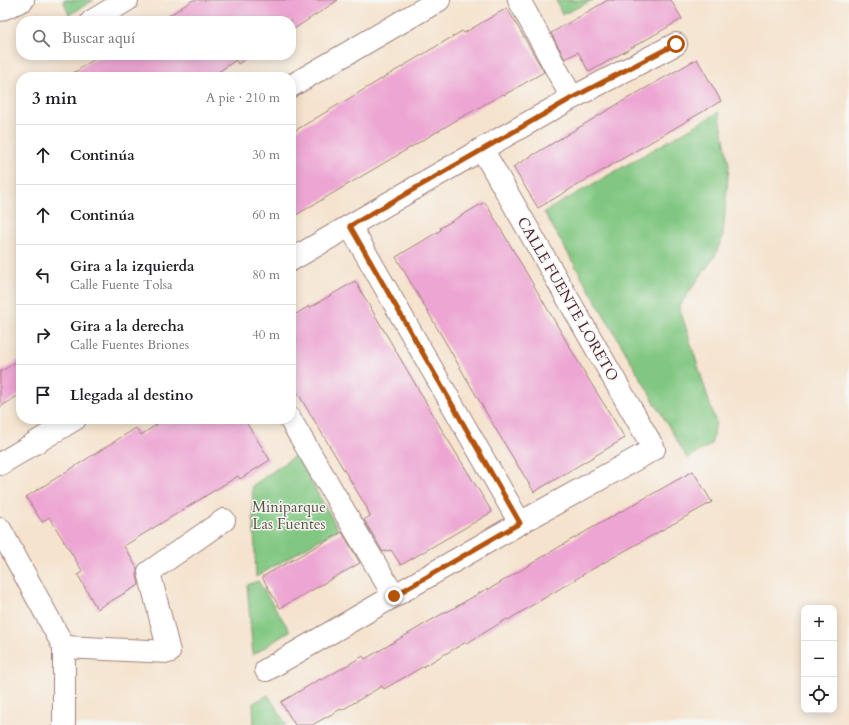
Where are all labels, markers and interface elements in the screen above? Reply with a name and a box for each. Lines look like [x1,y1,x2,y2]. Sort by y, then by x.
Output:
search box [16,16,296,60]
icon: search [30,27,52,49]
text: Buscar aquí [62,28,135,48]
route start [667,35,685,53]
text: 3 min [32,87,77,110]
text: A pie · 210 m [206,89,280,107]
icon: ahead [32,144,54,166]
text: Continúa [70,145,135,165]
text: 30 m [252,146,280,164]
icon: ahead [32,204,54,226]
text: Continúa [70,205,135,225]
text: 60 m [252,206,280,224]
street label: CALLE FUENTE LORETO [513,213,623,385]
text: Gira a la izquierda [70,256,194,276]
icon: left [32,264,54,286]
text: 80 m [252,266,280,284]
text: Calle Fuente Tolsa [70,276,173,294]
text: Gira a la derecha [70,316,184,336]
icon: right [32,324,54,346]
text: 40 m [252,326,280,344]
text: Calle Fuentes Briones [70,336,189,354]
icon: arrive [32,384,54,406]
text: Llegada al destino [70,385,193,405]
park label: Miniparque Las Fuentes [252,497,326,534]
route end [385,587,403,605]
map controls [801,605,837,713]
button: + [801,605,837,641]
button: − [801,641,837,677]
button: locate [801,677,837,713]

